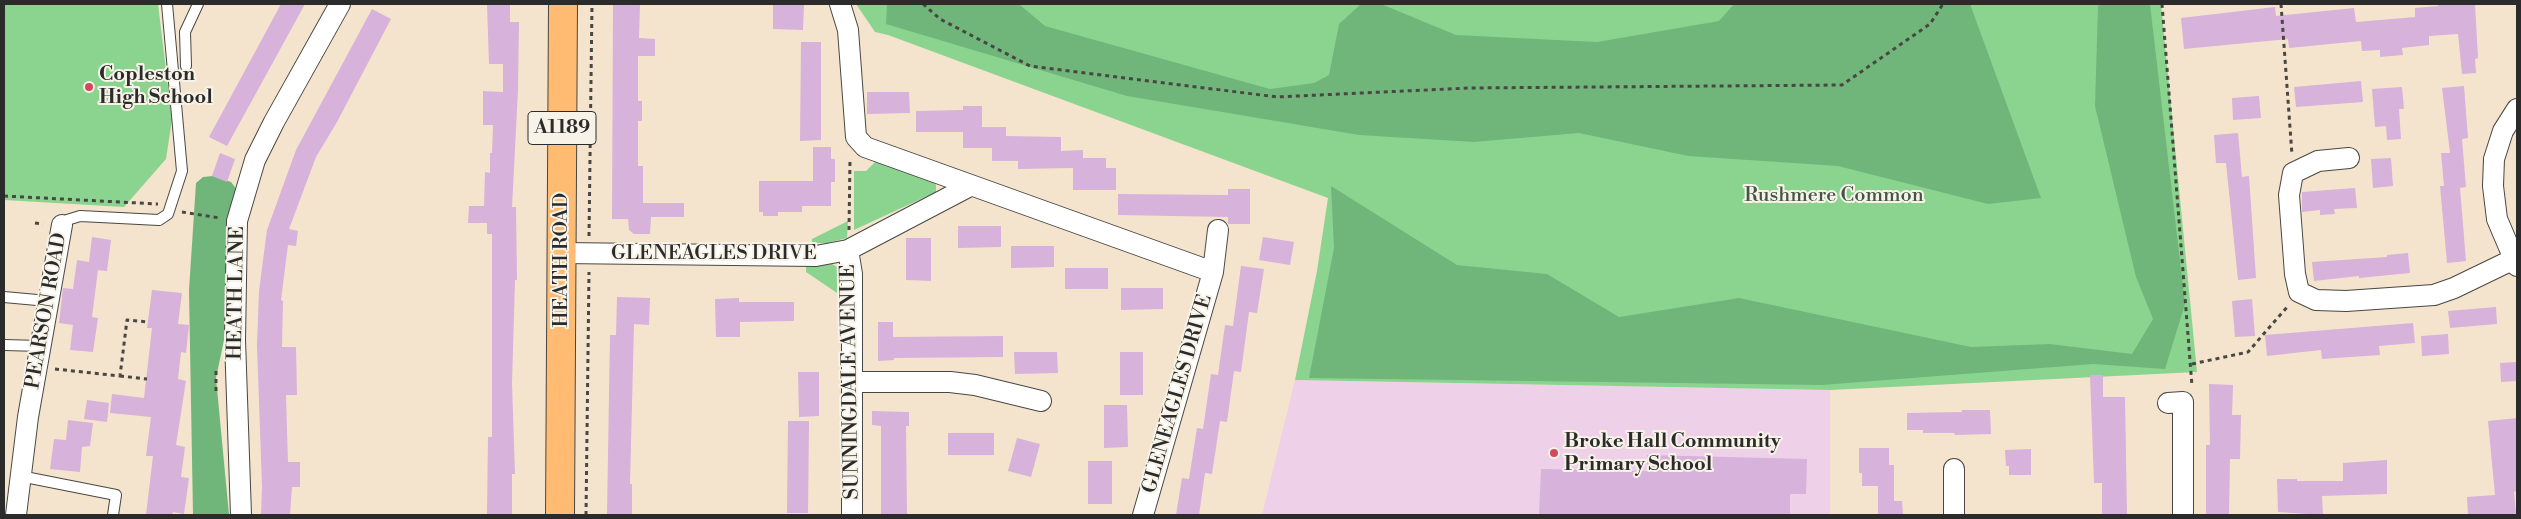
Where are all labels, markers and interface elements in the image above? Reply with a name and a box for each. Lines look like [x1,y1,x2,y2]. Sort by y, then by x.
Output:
place label: Copleston High School [99,63,213,110]
marker: Copleston High School [83,81,95,93]
road number: A1189 [528,112,596,144]
park label: Rushmere Common [1744,184,1924,208]
street label: HEATH ROAD [550,193,574,327]
street label: HEATH LANE [224,226,250,360]
street label: PEARSON ROAD [21,231,73,391]
street label: GLENEAGLES DRIVE [611,242,817,266]
street label: SUNNINGDALE AVENUE [837,264,865,500]
street label: GLENEAGLES DRIVE [1138,292,1218,496]
place label: Broke Hall Community Primary School [1564,430,1781,477]
marker: Broke Hall Community Primary School [1548,447,1560,459]

